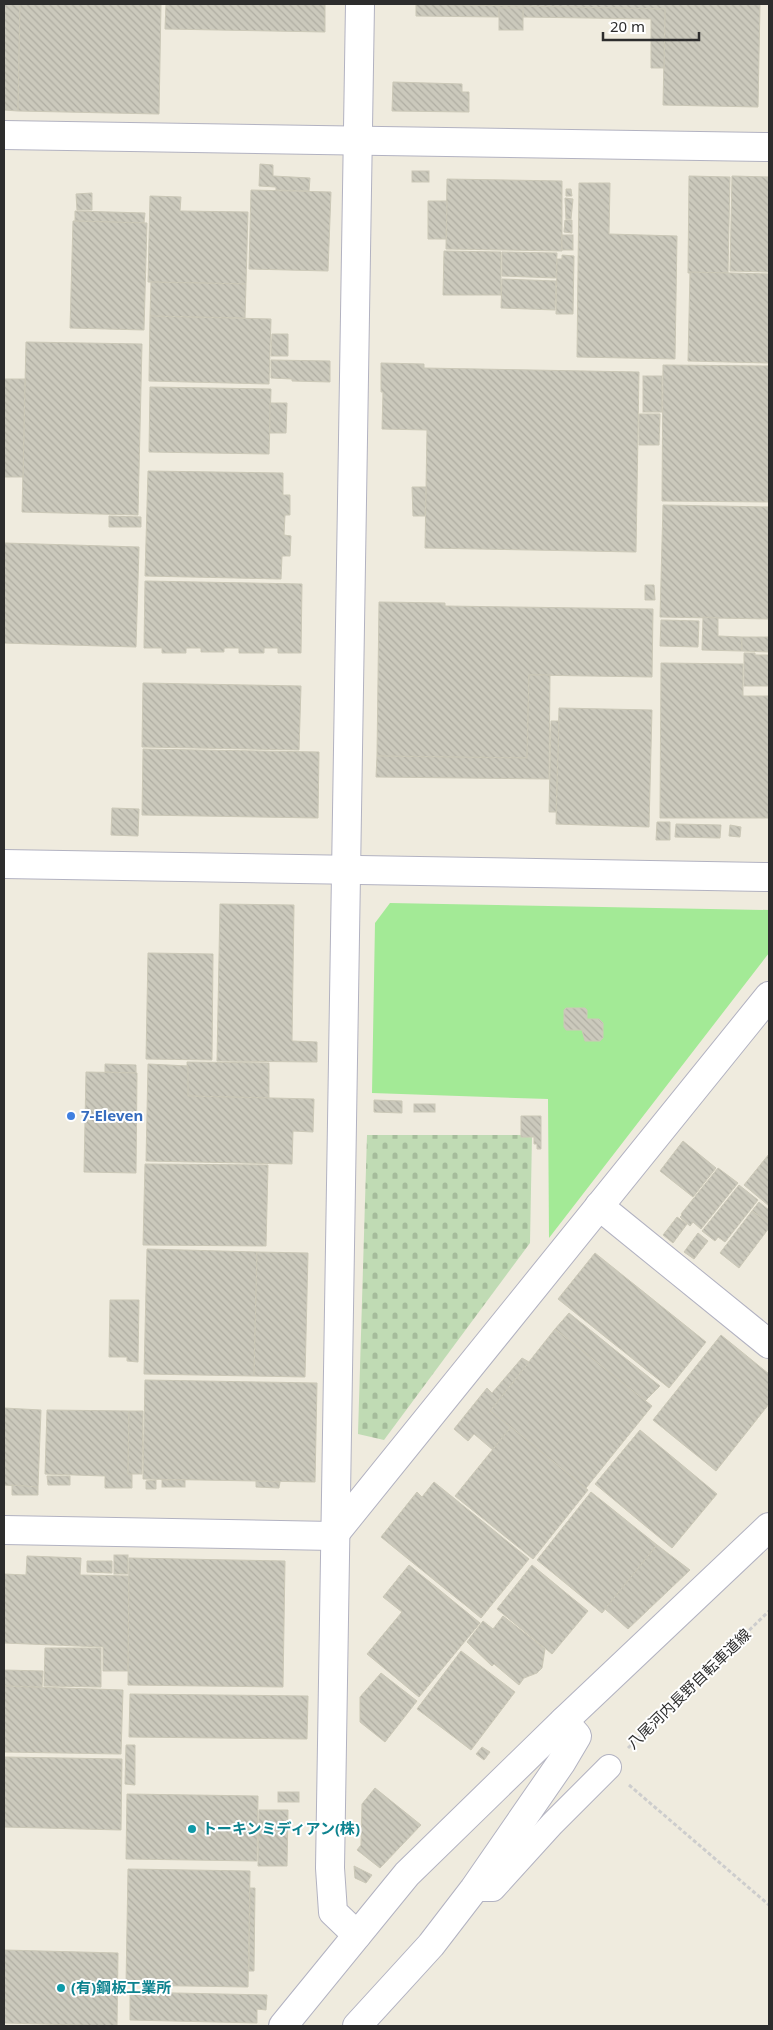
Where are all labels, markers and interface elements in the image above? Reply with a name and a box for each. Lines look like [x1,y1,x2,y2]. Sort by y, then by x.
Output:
scale bar [603,10,699,42]
text: 20 m [610,16,645,36]
place label: 7-Eleven [81,1105,143,1125]
marker: 7-Eleven [65,1110,77,1122]
street label: 八尾河内長野自転車道線 [622,1624,755,1753]
place label: トーキンミディアン(株) [202,1818,360,1838]
marker: トーキンミディアン(株) [186,1823,198,1835]
place label: (有)鋼板工業所 [71,1977,171,1997]
marker: (有)鋼板工業所 [55,1982,67,1994]

